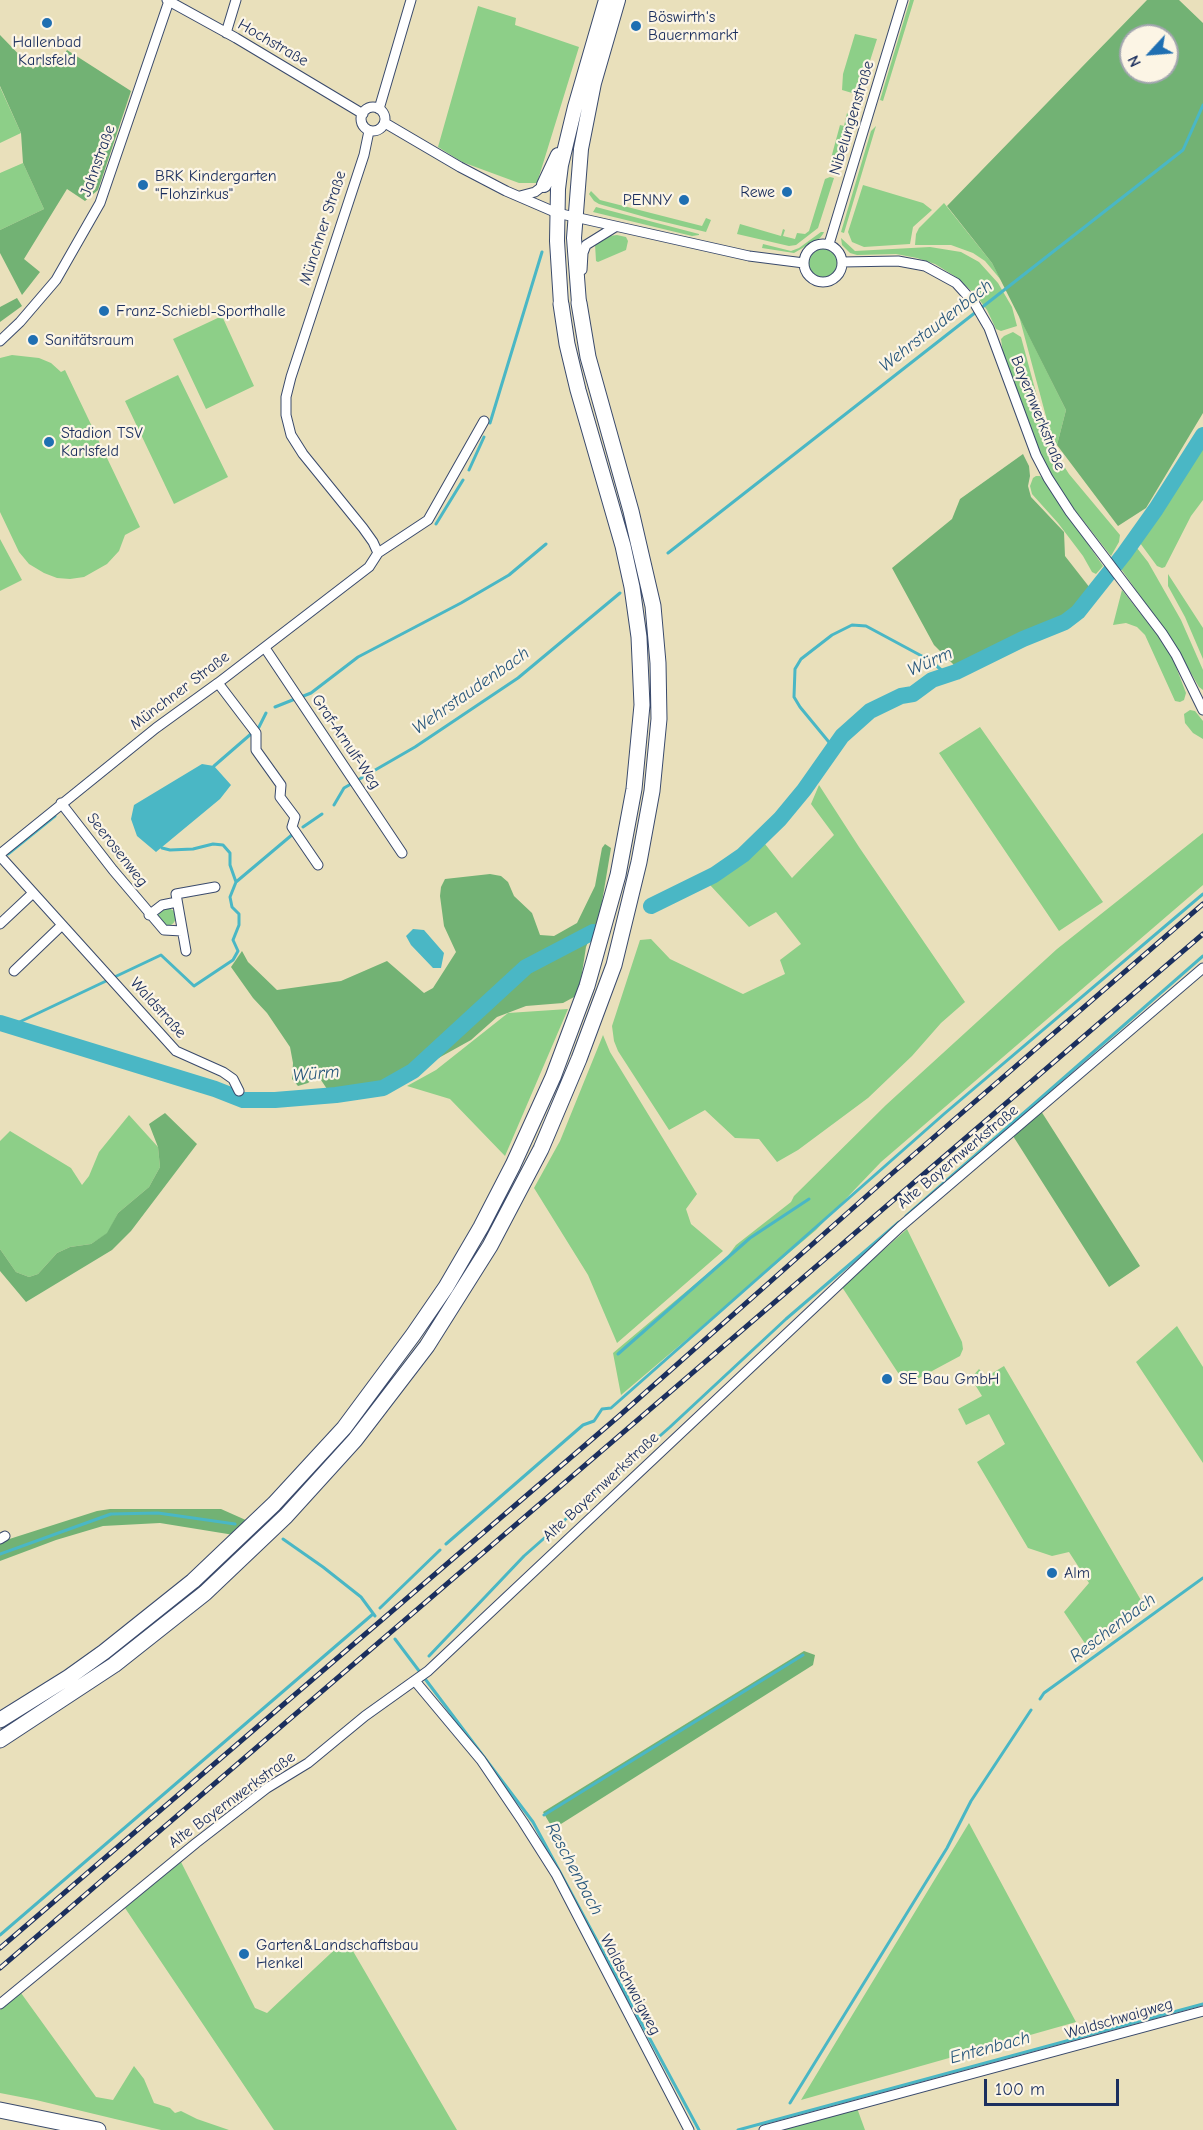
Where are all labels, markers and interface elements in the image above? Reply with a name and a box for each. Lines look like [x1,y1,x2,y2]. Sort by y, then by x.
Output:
place label: Böswirth's Bauernmarkt [648,7,738,45]
street label: Hochstraße [234,15,312,71]
marker: Hallenbad Karlsfeld [40,16,54,30]
marker: Böswirth's Bauernmarkt [629,19,643,33]
north arrow [1119,24,1179,84]
place label: Hallenbad Karlsfeld [13,32,81,70]
text: N [1124,52,1145,70]
street label: Nibelungenstraße [825,58,879,178]
street label: Jahnstraße [76,122,120,200]
place label: BRK Kindergarten "Flohzirkus" [155,166,277,204]
street label: Münchner Straße [295,168,351,288]
marker: BRK Kindergarten "Flohzirkus" [136,178,150,192]
place label: Rewe [740,182,775,202]
marker: Rewe [780,185,794,199]
place label: PENNY [623,190,672,210]
marker: PENNY [677,193,691,207]
water label: Wehrstaudenbach [875,275,997,377]
place label: Franz-Schiebl-Sporthalle [116,301,286,321]
marker: Franz-Schiebl-Sporthalle [97,304,111,318]
place label: Sanitätsraum [45,330,134,350]
marker: Sanitätsraum [26,333,40,347]
street label: Bayernwerkstraße [1006,353,1070,473]
place label: Stadion TSV Karlsfeld [61,423,143,461]
marker: Stadion TSV Karlsfeld [42,435,56,449]
water label: Wehrstaudenbach [408,643,534,739]
water label: Würm [904,643,956,681]
street label: Münchner Straße [127,647,233,735]
street label: Graf-Arnulf-Weg [307,691,385,793]
street label: Seerosenweg [82,809,152,891]
street label: Waldstraße [126,974,190,1042]
water label: Würm [292,1061,340,1087]
street label: Alte Bayernwerkstraße [894,1101,1022,1213]
place label: SE Bau GmbH [899,1369,999,1389]
marker: SE Bau GmbH [880,1372,894,1386]
street label: Alte Bayernwerkstraße [539,1428,663,1546]
place label: Alm [1064,1563,1090,1583]
marker: Alm [1045,1566,1059,1580]
water label: Reschenbach [1066,1589,1160,1667]
street label: Alte Bayernwerkstraße [165,1748,299,1852]
water label: Reschenbach [541,1819,607,1919]
street label: Waldschwaigweg [595,1931,665,2039]
place label: Garten&Landschaftsbau Henkel [256,1935,418,1973]
marker: Garten&Landschaftsbau Henkel [237,1947,251,1961]
street label: Waldschwaigweg [1063,1994,1175,2044]
water label: Entenbach [947,2027,1033,2069]
scale bar [987,2067,1122,2105]
text: 100 m [995,2079,1045,2100]

